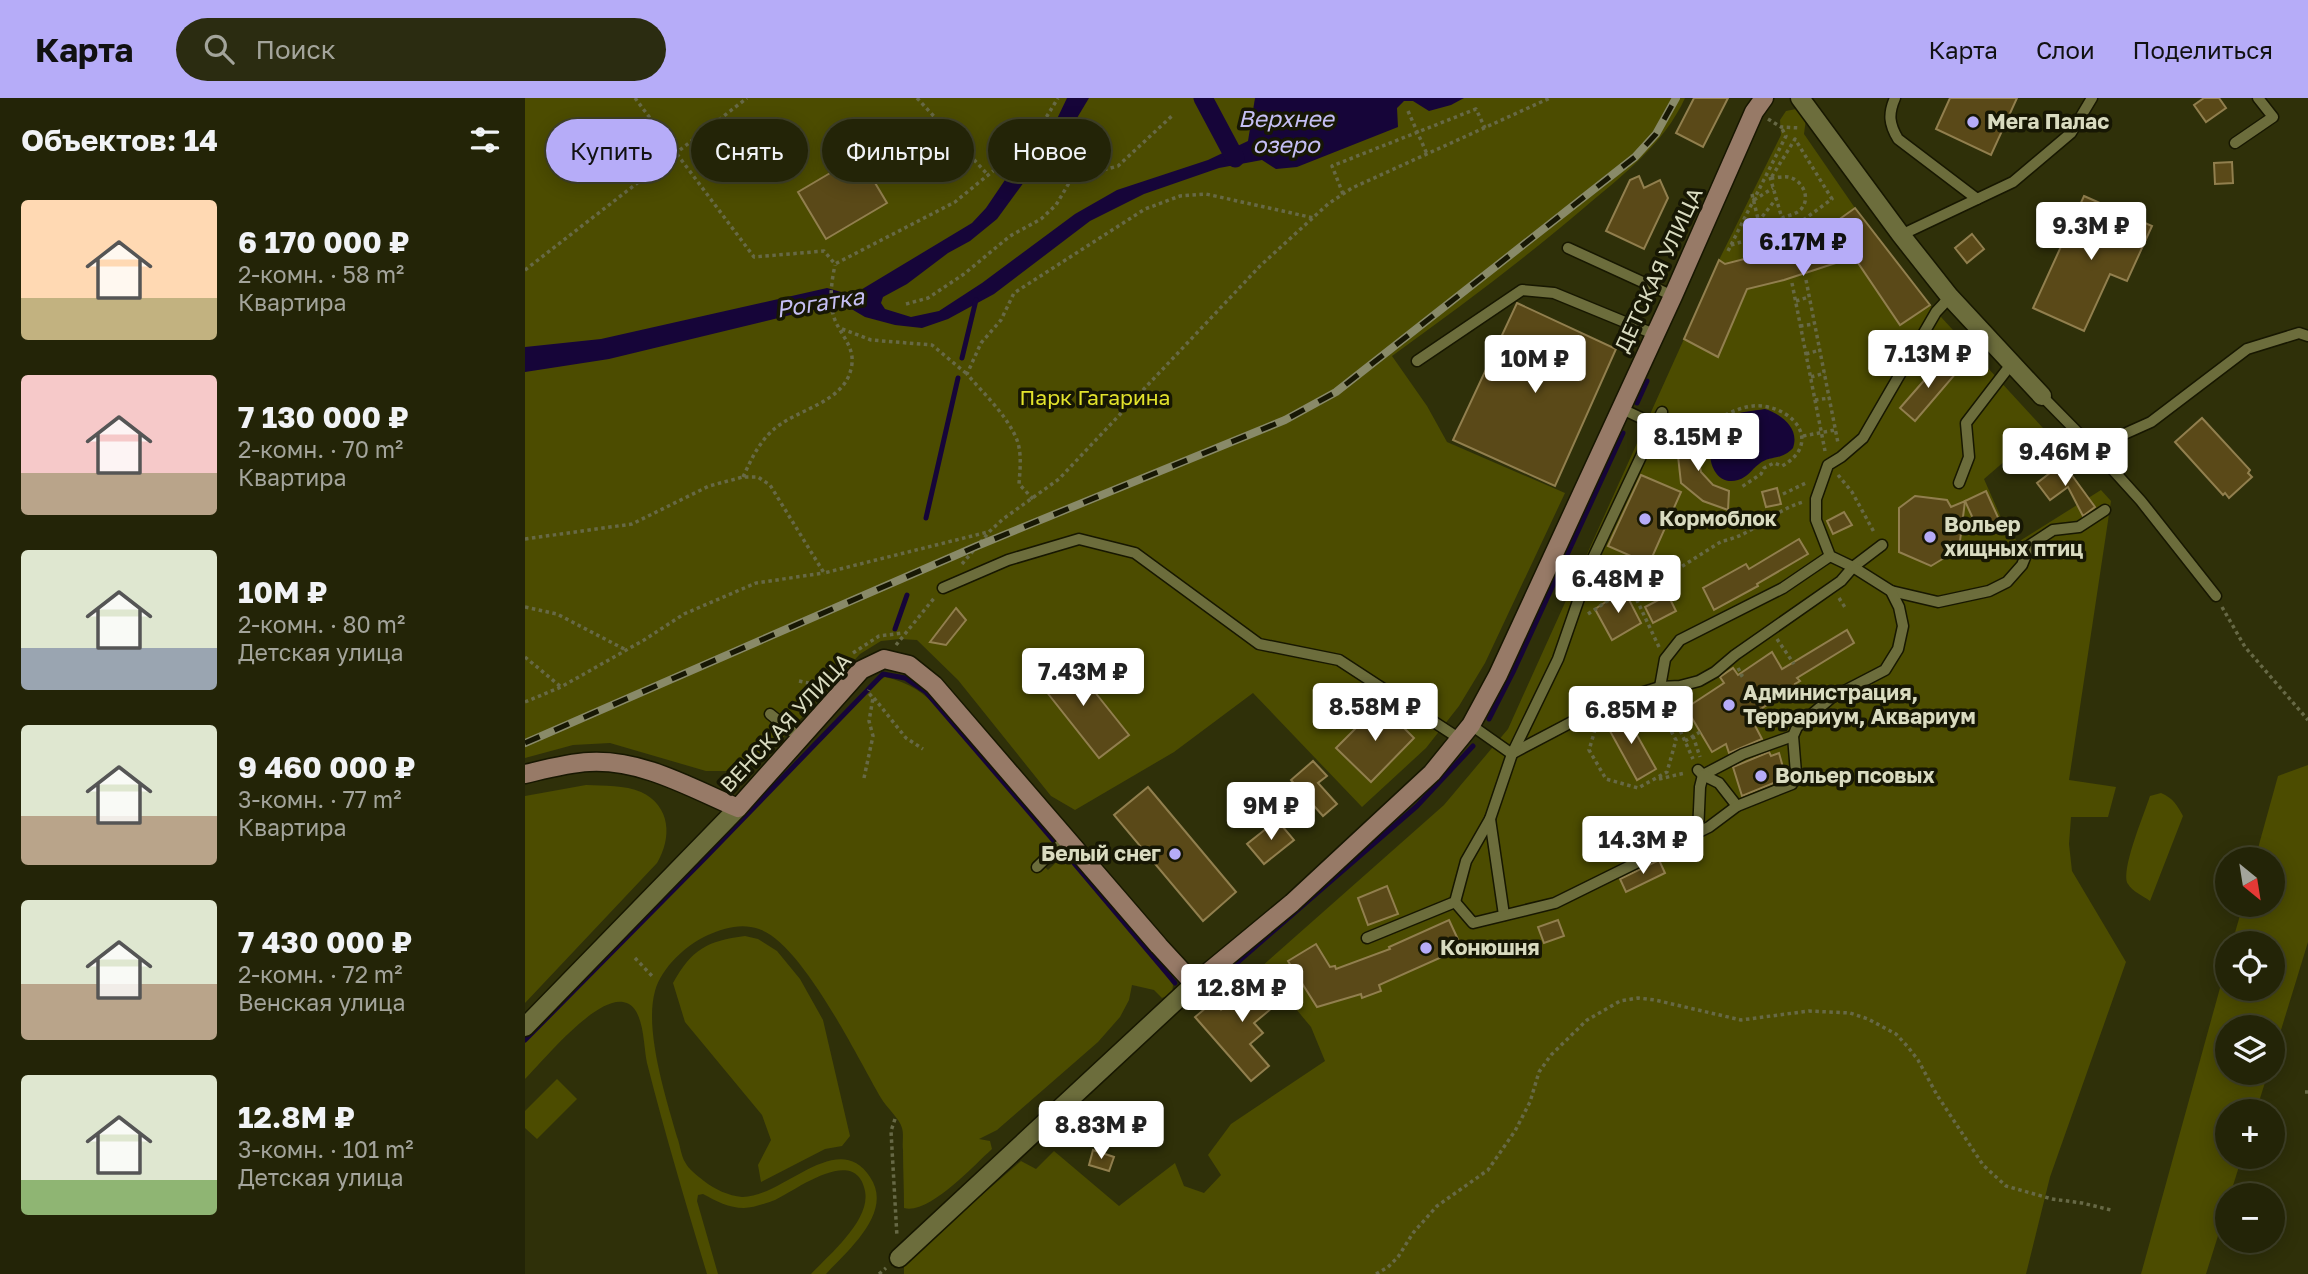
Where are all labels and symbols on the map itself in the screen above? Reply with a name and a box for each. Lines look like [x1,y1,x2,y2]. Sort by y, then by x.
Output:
water label: Верхнее озеро [1238,104,1336,158]
place label: Мега Палас [1987,108,2109,134]
marker: Мега Палас [1965,114,1981,130]
street label: ДЕТСКАЯ УЛИЦА [1609,183,1708,356]
pin: 9.3M ₽ [2034,202,2148,262]
pin: 6.17M ₽ [1738,218,1868,278]
water label: Рогатка [774,281,867,323]
pin: 7.13M ₽ [1863,330,1993,390]
pin: 10M ₽ [1486,336,1584,395]
park label: Парк Гагарина [1020,384,1170,410]
pin: 8.15M ₽ [1633,414,1763,473]
pin: 9.46M ₽ [2000,428,2130,488]
place label: Кормоблок [1659,505,1777,531]
marker: Кормоблок [1637,511,1653,527]
place label: Вольер хищных птиц [1944,511,2083,561]
marker: Вольер хищных птиц [1922,529,1938,545]
pin: 6.48M ₽ [1553,556,1683,615]
street label: ВЕНСКАЯ УЛИЦА [714,647,856,797]
pin: 7.43M ₽ [1018,648,1148,708]
place label: Администрация, Террариум, Аквариум [1743,679,1976,729]
pin: 8.58M ₽ [1310,684,1440,743]
pin: 6.85M ₽ [1566,686,1696,746]
marker: Администрация, Террариум, Аквариум [1721,697,1737,713]
place label: Вольер псовых [1775,762,1935,788]
marker: Вольер псовых [1753,768,1769,784]
pin: 9M ₽ [1230,782,1312,842]
pin: 14.3M ₽ [1578,816,1708,876]
place label: Белый снег [1041,840,1161,866]
marker: Белый снег [1167,846,1183,862]
north arrow [2215,847,2285,917]
place label: Конюшня [1440,934,1540,960]
marker: Конюшня [1418,940,1434,956]
pin: 12.8M ₽ [1177,964,1307,1024]
pin: 8.83M ₽ [1036,1102,1166,1161]

